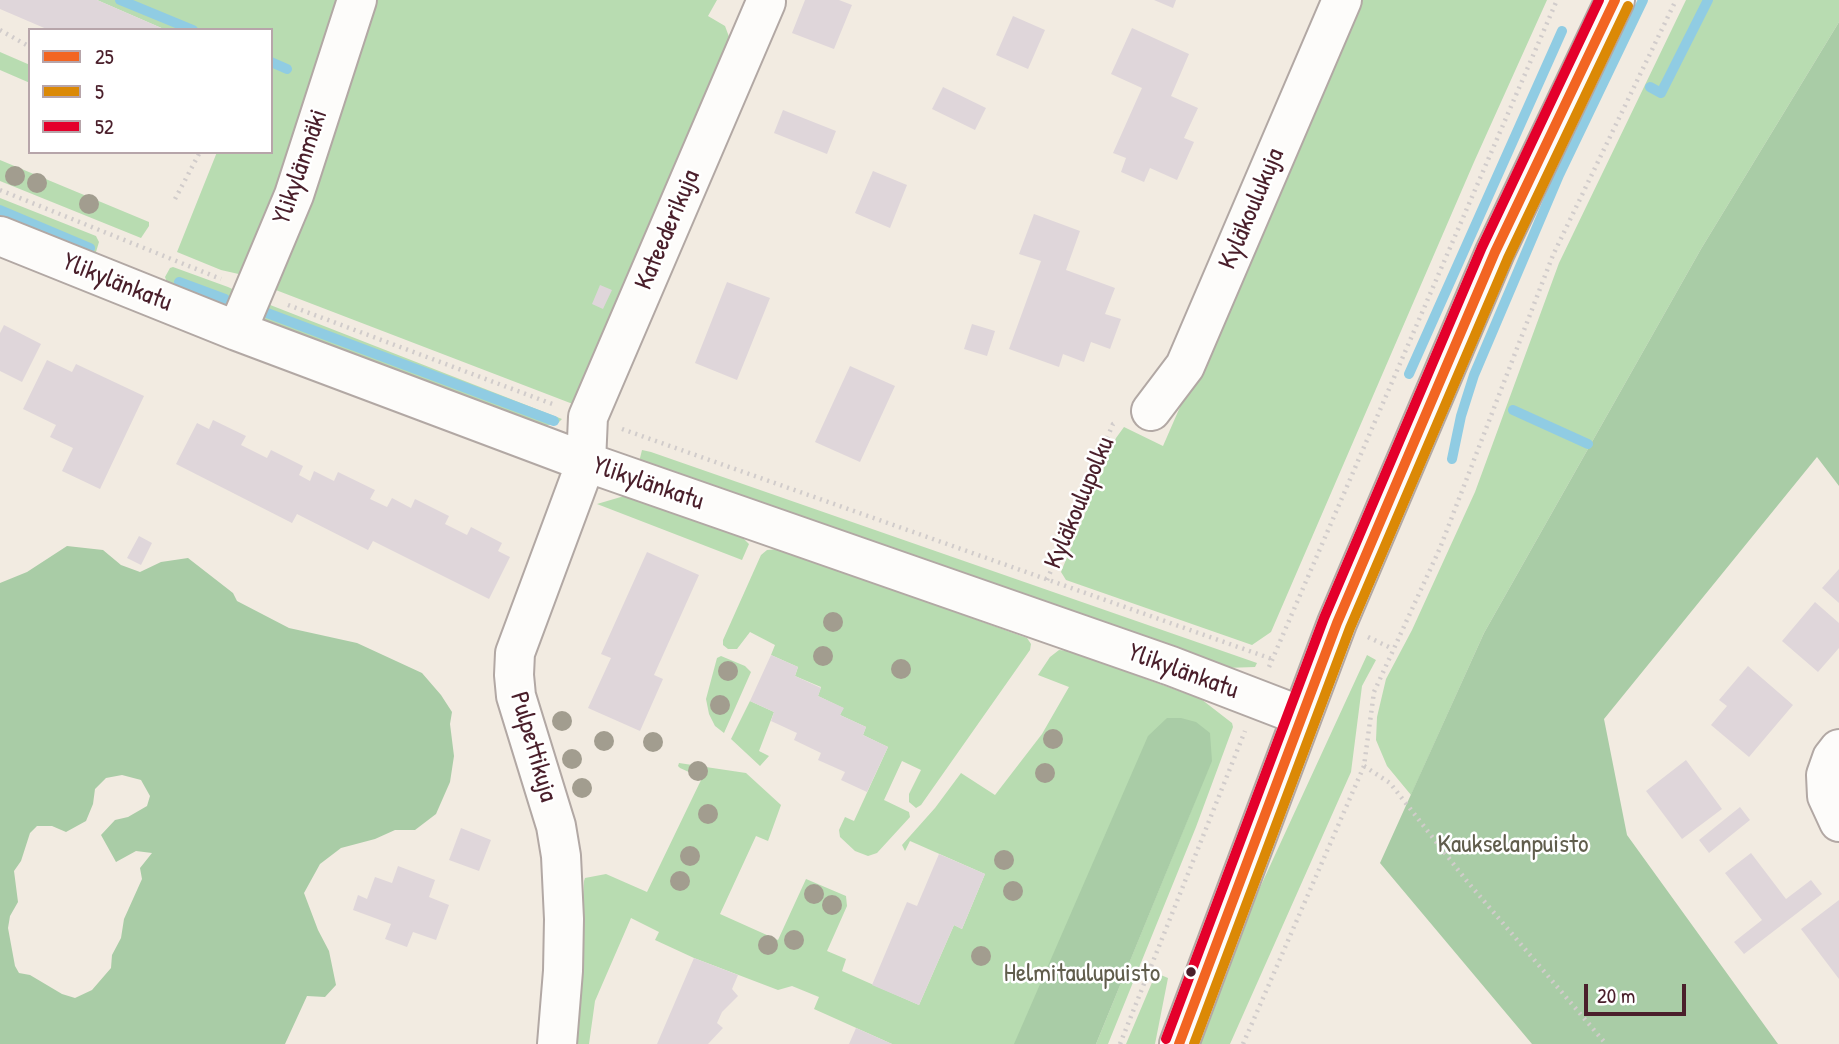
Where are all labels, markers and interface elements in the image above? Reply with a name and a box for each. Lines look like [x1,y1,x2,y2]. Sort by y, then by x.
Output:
legend [28,28,273,154]
text: 25 [95,42,114,71]
text: 5 [95,77,104,106]
street label: Ylikylänmäki [267,105,335,229]
text: 52 [95,112,114,141]
street label: Kyläkoulukuja [1213,144,1291,274]
street label: Kateederikuja [629,165,707,295]
street label: Ylikylänkatu [58,247,176,319]
street label: Kyläkoulupolku [1038,432,1122,574]
street label: Ylikylänkatu [588,450,708,518]
street label: Ylikylänkatu [1124,638,1242,706]
street label: Pulpettikuja [502,689,564,805]
park label: Kaukselanpuisto [1438,829,1588,861]
park label: Helmitaulupuisto [1004,958,1160,990]
unlabelled marker [1184,965,1198,979]
scale bar [1587,970,1688,1014]
text: 20 m [1597,981,1635,1010]

